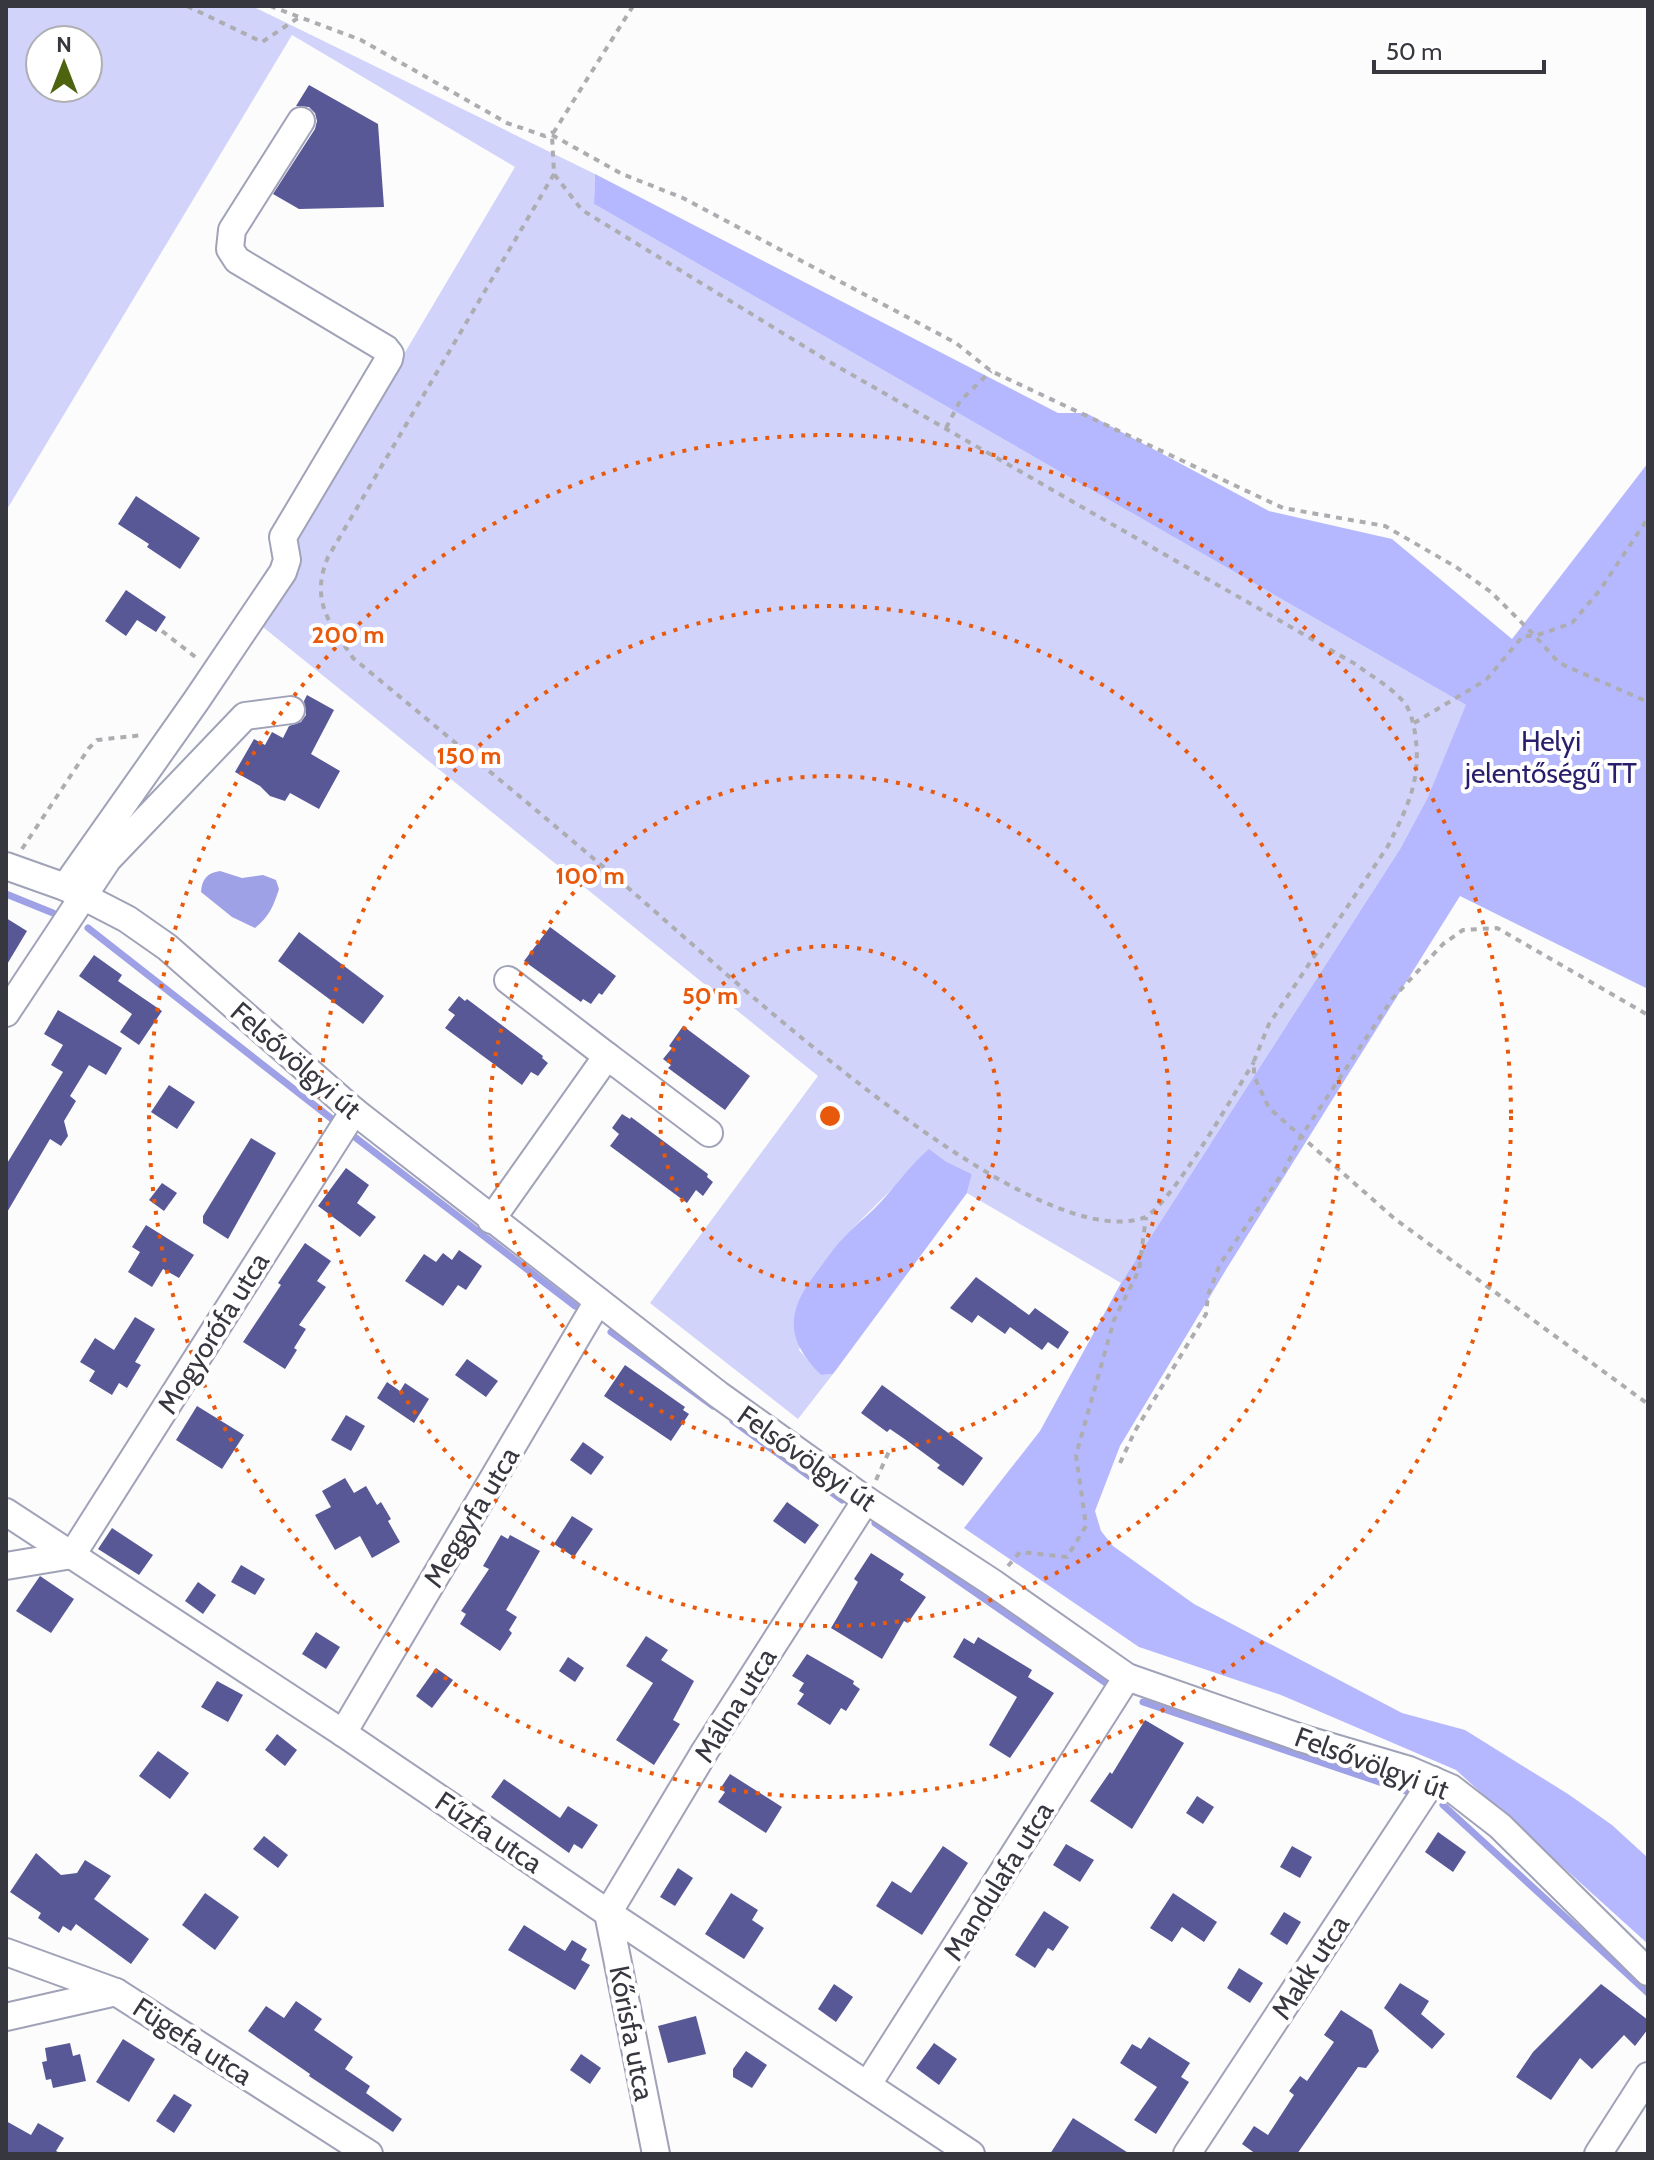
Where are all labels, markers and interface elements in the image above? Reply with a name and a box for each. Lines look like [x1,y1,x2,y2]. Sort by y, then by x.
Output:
north arrow [24,24,104,104]
scale bar [1374,24,1544,74]
text: N [56,31,72,58]
text: 50 m [1386,37,1442,66]
text: 200 m [312,620,384,649]
park label: Helyi jelentőségű TT [1464,724,1637,790]
text: 150 m [437,741,501,770]
text: 100 m [555,861,625,890]
text: 50 m [682,981,738,1010]
street label: Felsővölgyi út [224,994,368,1126]
centre of rings [816,1102,844,1130]
street label: Mogyorófa utca [150,1246,276,1420]
street label: Felsővölgyi út [731,1398,883,1518]
street label: Meggyfa utca [416,1440,526,1593]
street label: Málna utca [687,1641,784,1768]
street label: Felsővölgyi út [1290,1719,1454,1807]
street label: Fűzfa utca [429,1784,549,1880]
street label: Mandulafa utca [936,1795,1061,1967]
street label: Makk utca [1264,1908,1357,2026]
street label: Kőrisfa utca [602,1963,662,2104]
street label: Fügefa utca [127,1990,260,2092]

